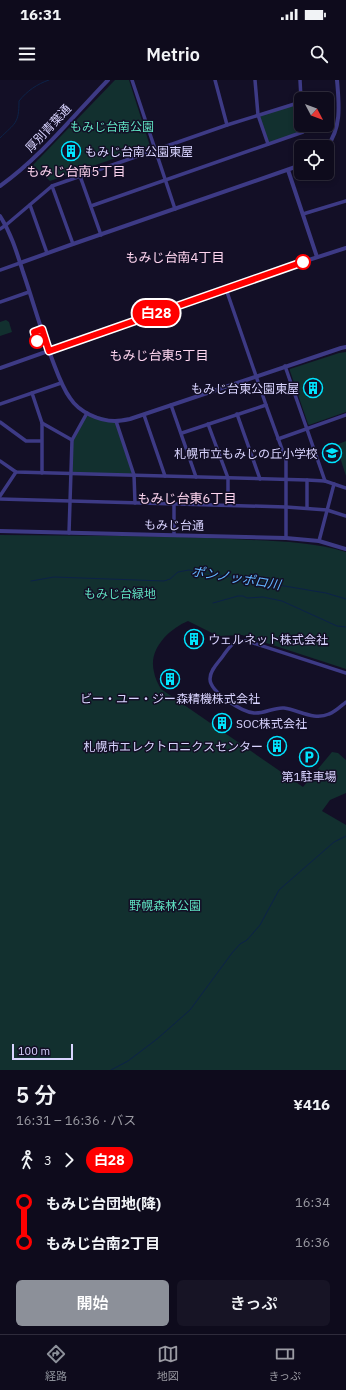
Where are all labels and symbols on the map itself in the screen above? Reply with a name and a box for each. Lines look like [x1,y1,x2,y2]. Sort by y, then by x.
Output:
north arrow [294,92,334,132]
street label: 厚別青葉通 [22,101,74,155]
park label: もみじ台南公園 [70,119,154,134]
building icon: もみじ台南公園東屋 [60,140,82,162]
place label: もみじ台南公園東屋 [85,144,193,159]
district label: もみじ台南5丁目 [27,163,125,180]
district label: もみじ台南4丁目 [126,249,224,266]
unlabelled marker [295,254,311,270]
line badge: 白28 [133,300,179,326]
unlabelled marker [29,333,45,349]
district label: もみじ台東5丁目 [110,347,208,364]
building icon: もみじ台東公園東屋 [302,377,324,399]
place label: もみじ台東公園東屋 [191,381,299,396]
school or university icon: 札幌市立もみじの丘小学校 [321,442,343,464]
place label: 札幌市立もみじの丘小学校 [174,446,318,461]
district label: もみじ台東6丁目 [138,490,236,507]
street label: もみじ台通 [144,517,204,533]
water label: ポンノッポロ川 [190,563,284,594]
park label: もみじ台緑地 [84,586,156,601]
building icon: ウェルネット株式会社 [183,628,205,650]
place label: ウェルネット株式会社 [208,632,328,647]
building icon: ビー・ユー・ジー森精機株式会社 [159,668,181,690]
place label: ビー・ユー・ジー森精機株式会社 [80,691,260,706]
building icon: SOC株式会社 [211,712,233,734]
place label: SOC株式会社 [236,716,307,731]
building icon: 札幌市エレクトロニクスセンター [266,735,288,757]
place label: 札幌市エレクトロニクスセンター [83,739,263,754]
parking icon: 第1駐車場 [298,746,320,768]
place label: 第1駐車場 [281,769,337,784]
park label: 野幌森林公園 [129,898,201,913]
scale bar [12,1042,73,1061]

